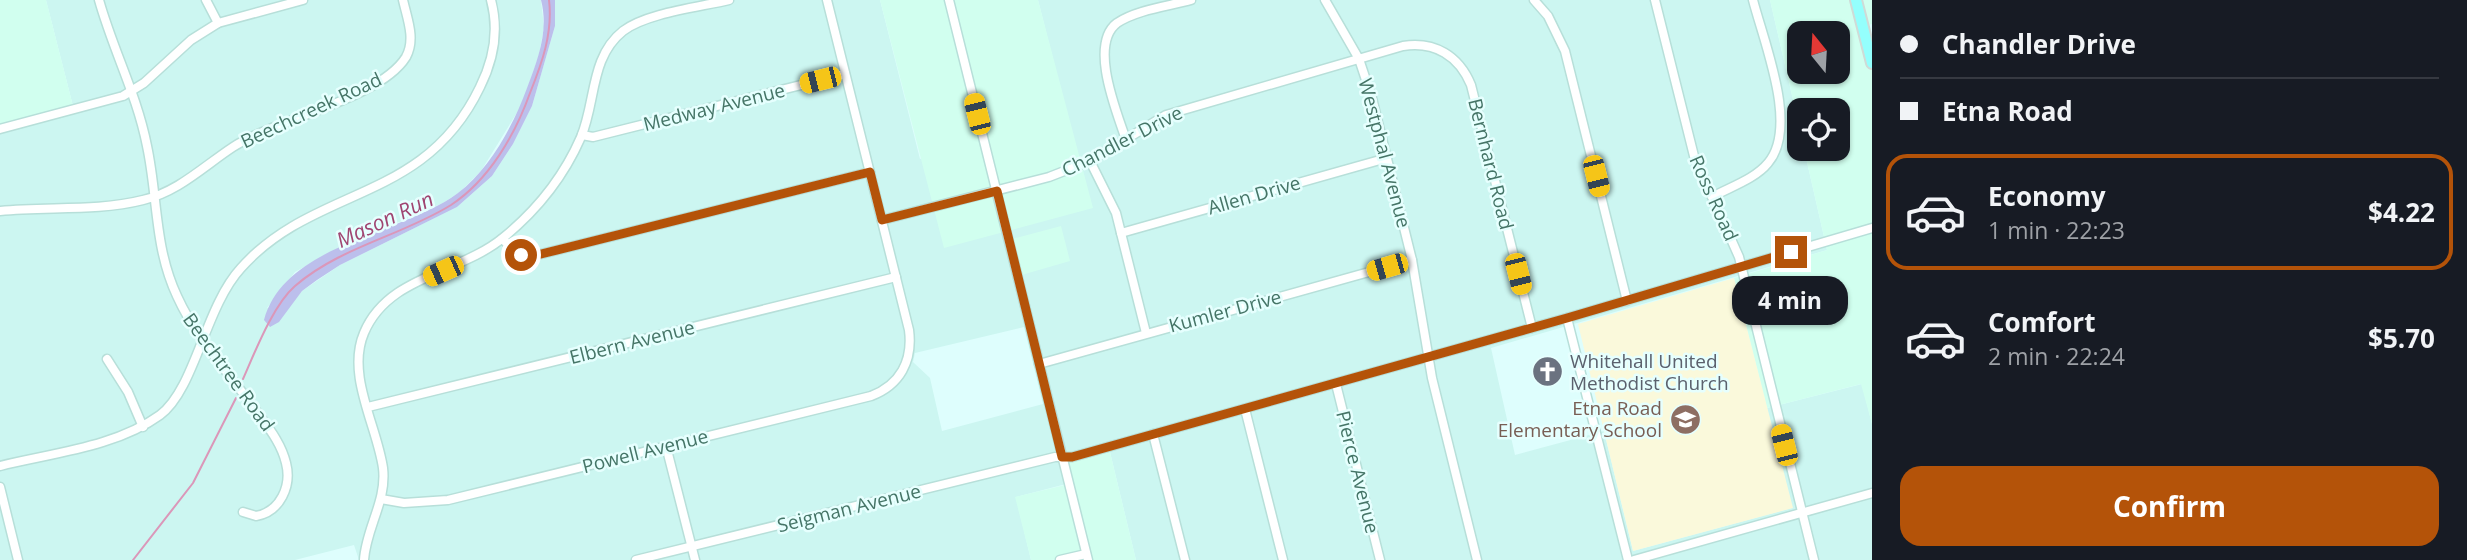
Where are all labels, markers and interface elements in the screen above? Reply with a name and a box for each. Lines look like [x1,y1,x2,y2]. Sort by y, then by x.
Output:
north arrow [1787,21,1850,84]
map controls [1787,21,1850,161]
text: Chandler Drive [1942,26,2136,62]
car [798,65,843,95]
street label: Beechcreek Road [236,66,386,154]
street label: Westphal Avenue [1353,75,1417,231]
street label: Medway Avenue [640,77,788,137]
car [962,91,993,137]
text: Etna Road [1942,93,2073,129]
street label: Bernhard Road [1462,96,1520,232]
button: locate [1787,98,1850,161]
street label: Chandler Drive [1057,99,1187,183]
street label: Ross Road [1684,151,1744,245]
car [1581,153,1612,199]
street label: Allen Drive [1205,169,1303,221]
text: Economy [1988,178,2106,214]
icon: car [1904,181,1967,244]
water label: Mason Run [331,184,438,254]
text: $4.22 [2368,194,2435,230]
text: 1 min · 22:23 [1988,214,2125,246]
route end [1775,236,1807,268]
route start [505,239,537,271]
car [1364,251,1411,283]
car [1503,251,1534,297]
car [420,253,467,289]
callout: 4 min [1733,276,1849,326]
street label: Kumler Drive [1166,283,1284,339]
text: 4 min [1758,284,1822,316]
text: Comfort [1988,304,2095,340]
icon: car [1904,307,1967,370]
street label: Beechtree Road [177,308,281,436]
street label: Elbern Avenue [567,314,697,370]
text: $5.70 [2368,320,2435,356]
text: 2 min · 22:24 [1988,340,2125,372]
place label: Whitehall United Methodist Church [1570,348,1729,396]
church icon: Whitehall United Methodist Church [1530,355,1564,389]
place label: Etna Road Elementary School [1498,395,1662,443]
school or university icon: Etna Road Elementary School [1668,402,1702,436]
street label: Pierce Avenue [1330,408,1386,536]
car [1769,422,1800,468]
street label: Powell Avenue [579,423,711,479]
button: Confirm [1900,466,2439,546]
street label: Seigman Avenue [774,478,924,538]

